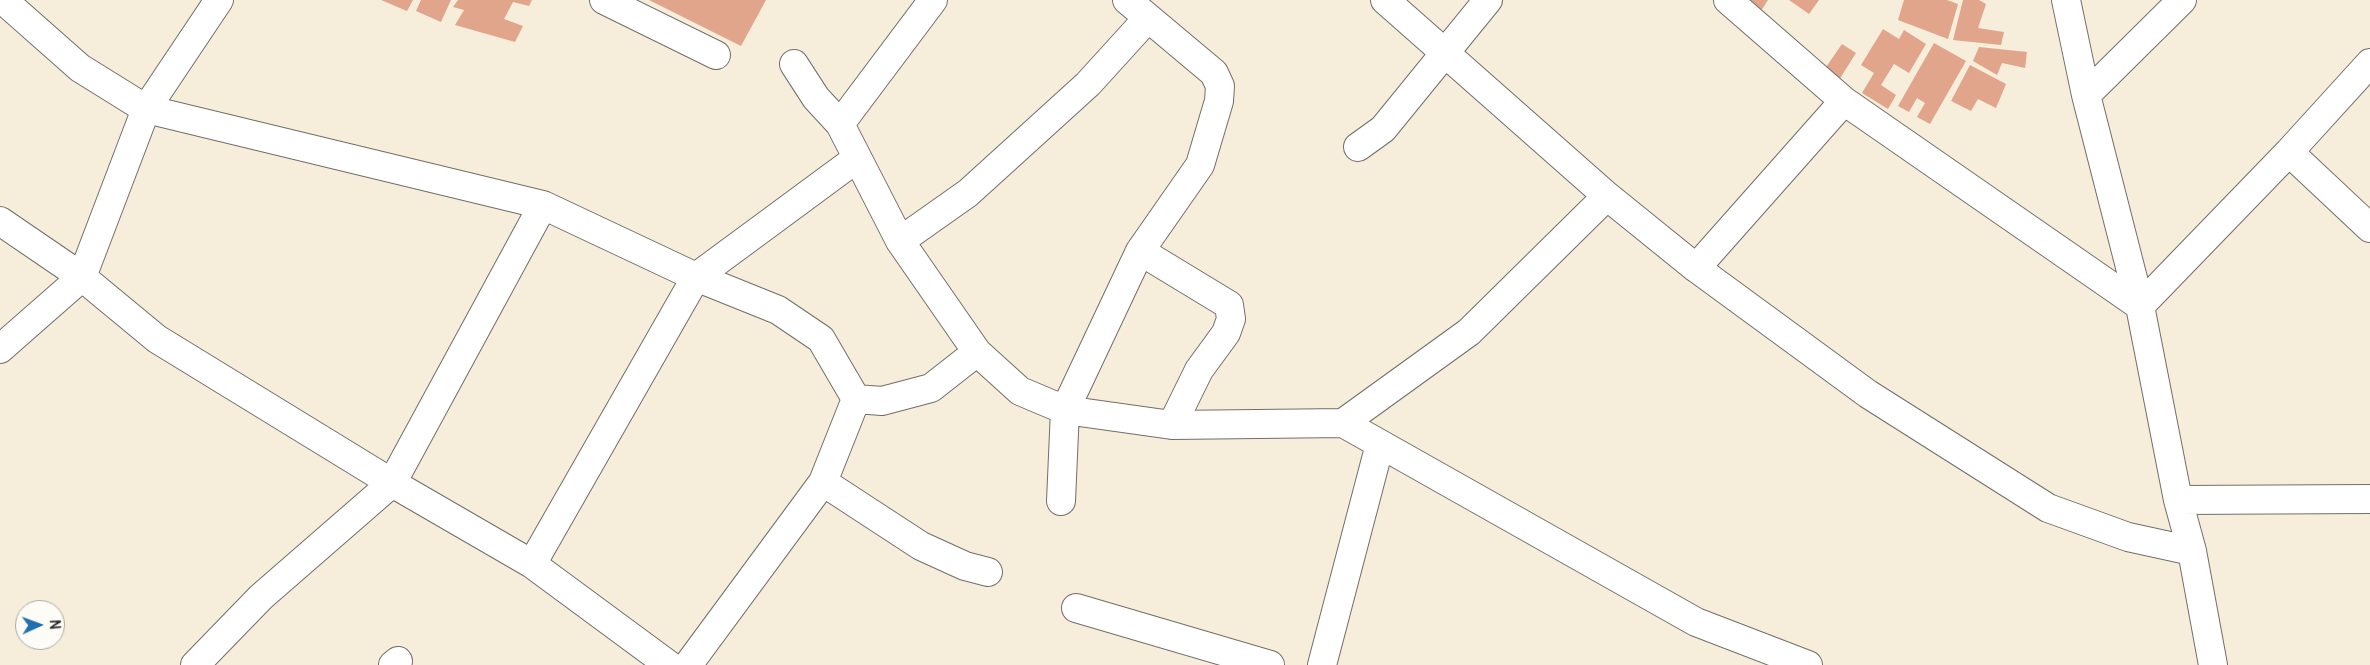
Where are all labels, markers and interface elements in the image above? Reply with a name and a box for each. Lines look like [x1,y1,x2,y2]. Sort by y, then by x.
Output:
north arrow [15,600,65,650]
text: N [46,619,63,630]

